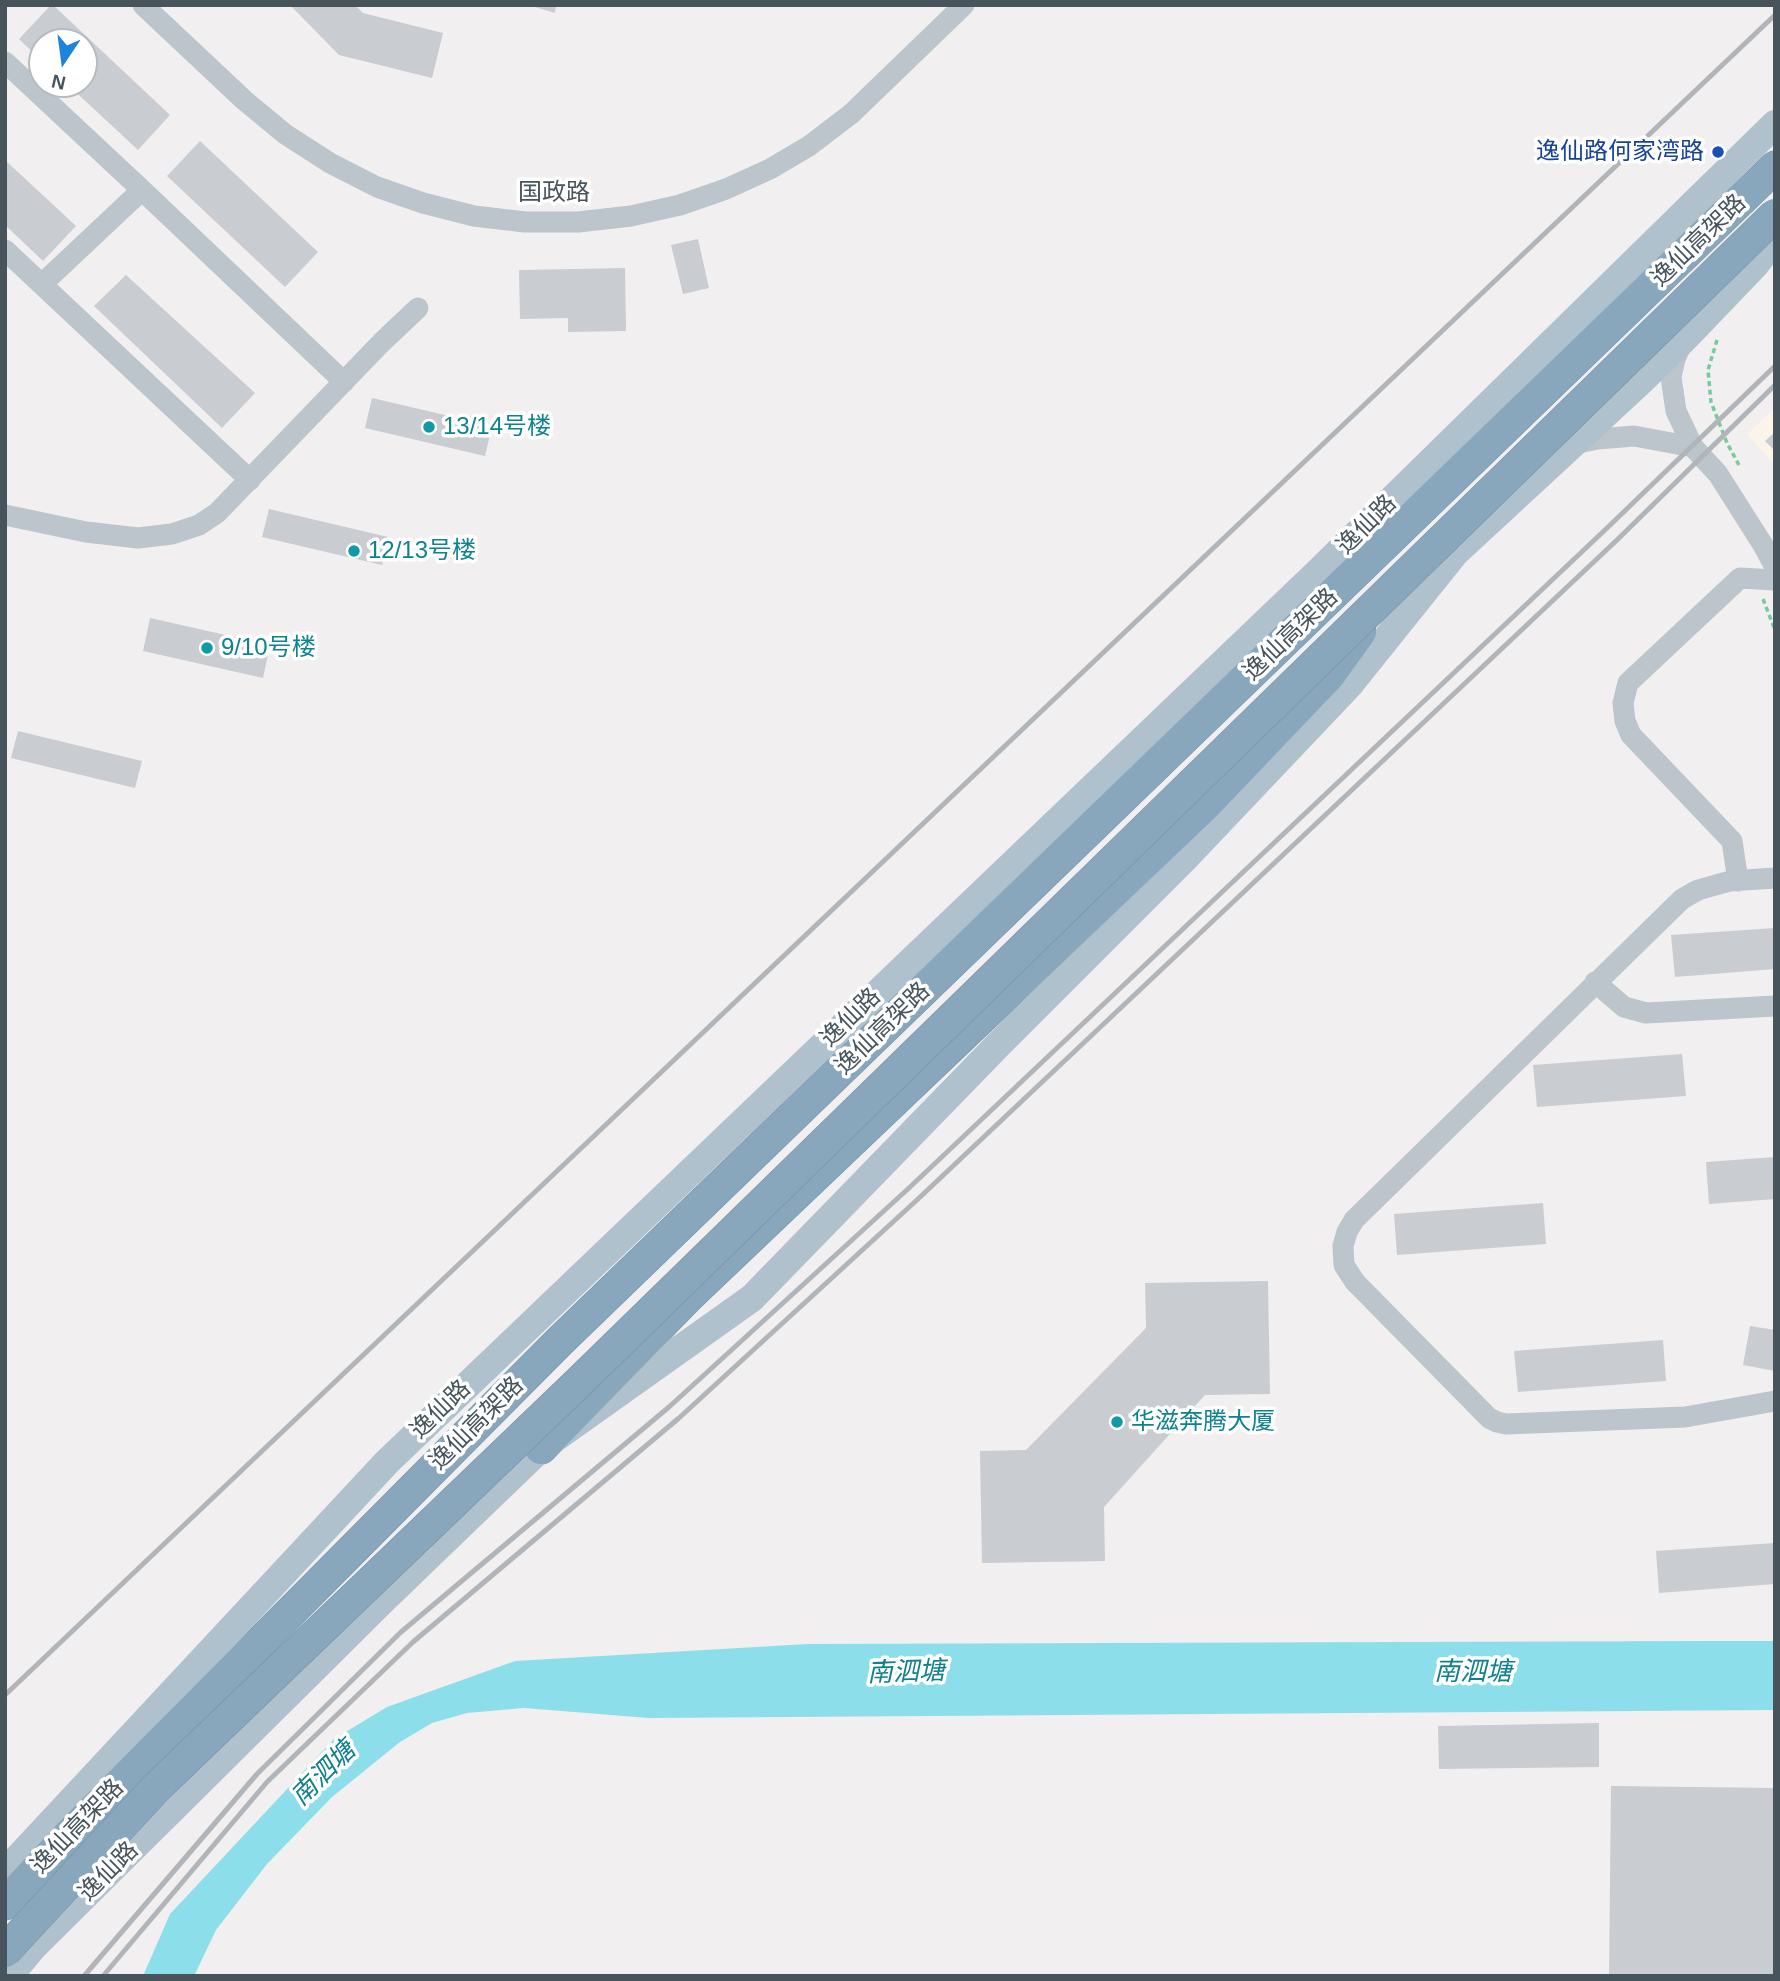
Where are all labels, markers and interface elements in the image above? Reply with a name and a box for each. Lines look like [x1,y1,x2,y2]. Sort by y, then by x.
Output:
north arrow [28,28,98,98]
text: N [50,70,68,94]
place label: 逸仙路何家湾路 [1536,138,1704,166]
marker: 逸仙路何家湾路 [1710,144,1726,160]
street label: 国政路 [518,179,590,207]
street label: 逸仙高架路 [1646,189,1752,293]
place label: 13/14号楼 [443,413,551,441]
marker: 13/14号楼 [421,419,437,435]
street label: 逸仙路 [1331,489,1403,561]
place label: 12/13号楼 [368,537,476,565]
marker: 12/13号楼 [346,543,362,559]
street label: 逸仙高架路 [1238,583,1344,687]
place label: 9/10号楼 [221,634,316,662]
marker: 9/10号楼 [199,640,215,656]
street label: 逸仙高架路 [830,977,936,1081]
street label: 逸仙路 [815,983,887,1053]
street label: 逸仙高架路 [424,1371,530,1477]
street label: 逸仙路 [405,1375,477,1445]
place label: 华滋奔腾大厦 [1131,1408,1275,1436]
marker: 华滋奔腾大厦 [1109,1414,1125,1430]
water label: 南泗塘 [866,1656,946,1690]
water label: 南泗塘 [1434,1657,1512,1689]
water label: 南泗塘 [285,1735,363,1813]
street label: 逸仙高架路 [26,1774,130,1880]
street label: 逸仙路 [73,1836,145,1908]

